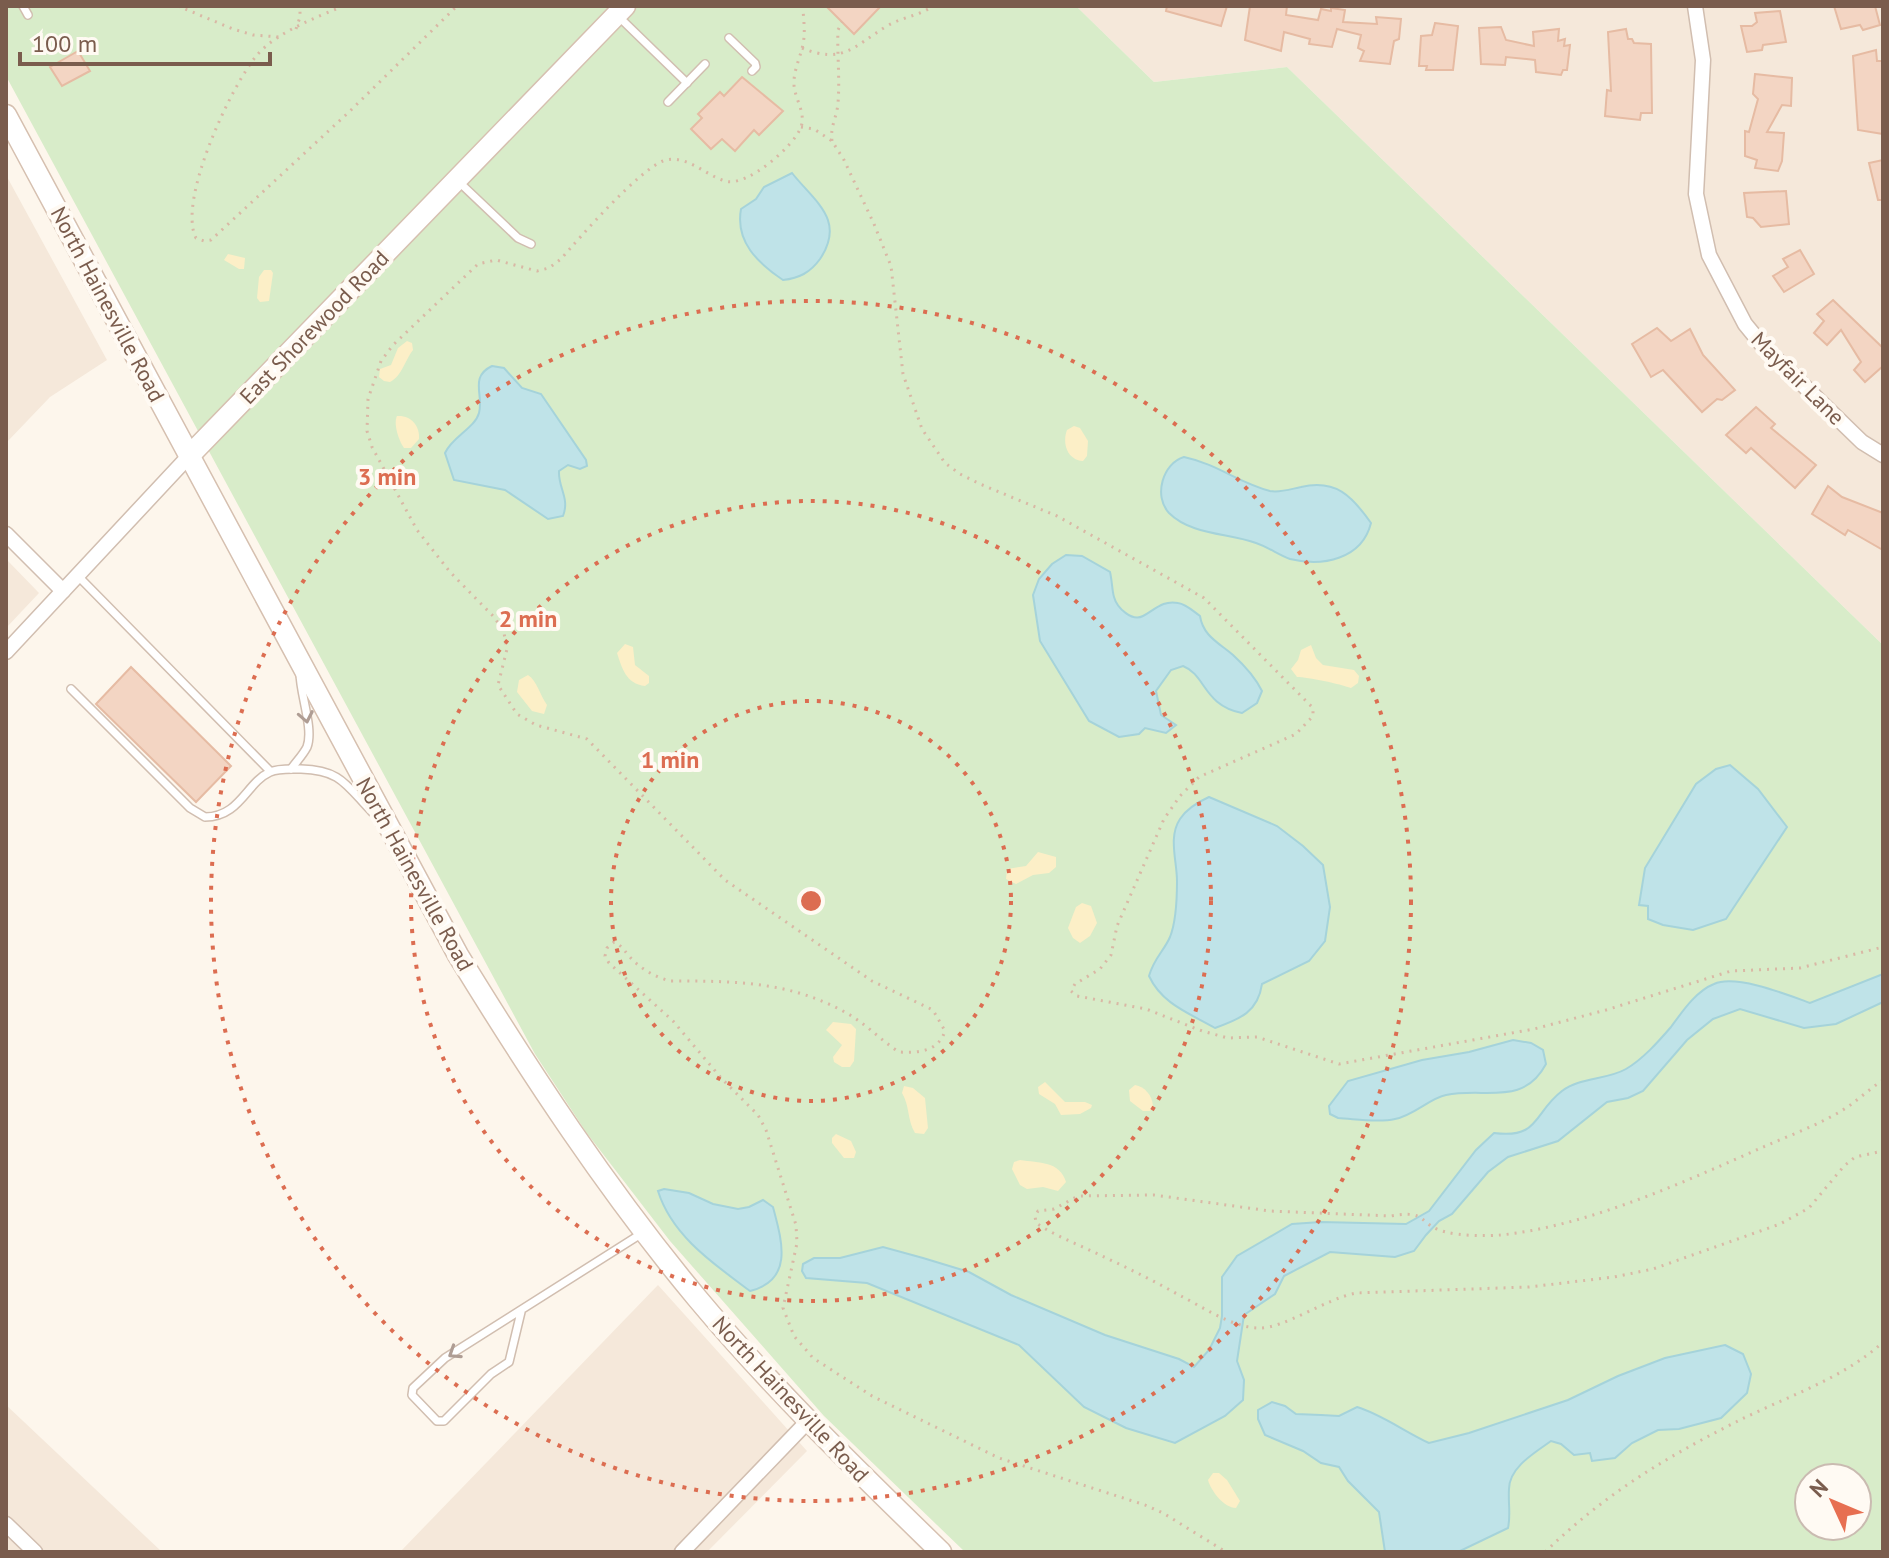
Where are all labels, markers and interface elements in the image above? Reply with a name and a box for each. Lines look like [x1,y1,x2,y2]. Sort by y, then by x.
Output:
scale bar [20,16,270,66]
text: 100 m [32,28,97,59]
street label: North Hainesville Road [45,202,171,406]
street label: East Shorewood Road [233,244,395,410]
street label: Mayfair Lane [1745,325,1851,431]
text: 3 min [358,461,416,492]
text: 2 min [499,603,557,634]
one-way arrow [296,710,313,723]
text: 1 min [641,744,699,775]
street label: North Hainesville Road [350,772,480,976]
centre of rings [797,887,825,915]
street label: North Hainesville Road [707,1310,875,1488]
one-way arrow [449,1344,463,1359]
north arrow [1793,1462,1873,1542]
text: N [1804,1473,1834,1503]

